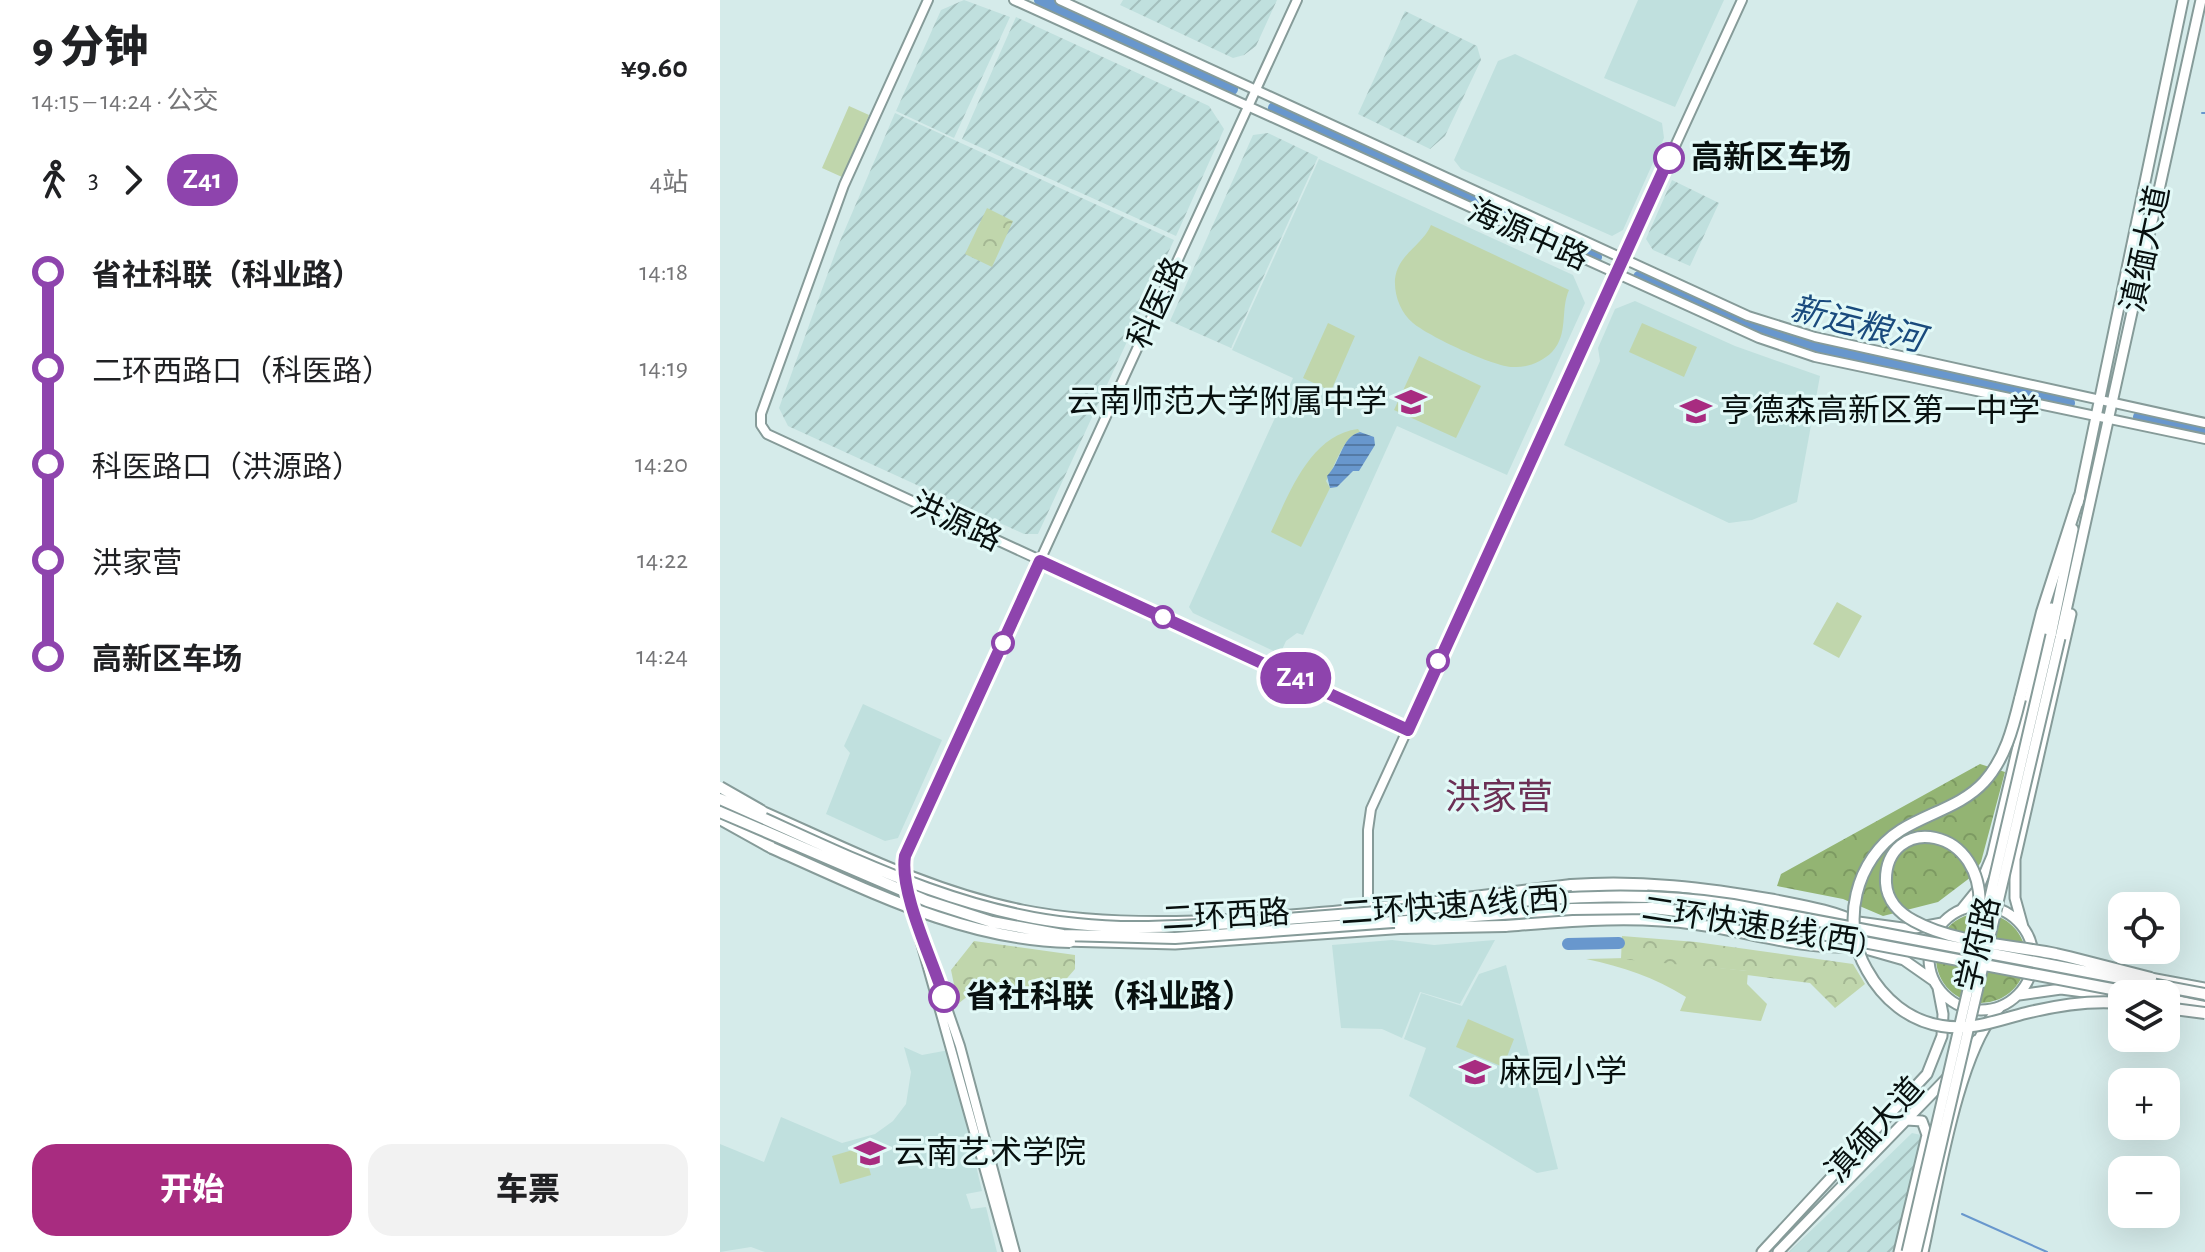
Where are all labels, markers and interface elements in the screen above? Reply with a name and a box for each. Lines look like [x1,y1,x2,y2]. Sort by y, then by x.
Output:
text: 9 分钟 [32,27,148,71]
text: ¥9.60 [621,53,688,83]
text: 14:15 – 14:24 · 公交 [32,88,218,114]
place label: 高新区车场 [1691,140,1851,174]
marker: 高新区车场 [1654,143,1684,173]
icon: walk [32,158,76,202]
icon: forward [111,158,155,202]
text: Z41 [183,166,222,194]
text: 3 [88,167,99,193]
text: 4站 [649,170,688,196]
street label: 滇缅大道 [2115,183,2175,315]
street label: 海源中路 [1463,193,1594,276]
street label: 科医路 [1121,252,1193,353]
text: 14:18 [639,259,688,285]
text: 省社科联（科业路） [92,261,362,291]
water label: 新运粮河 [1787,290,1933,359]
text: 14:19 [639,355,688,381]
text: 二环西路口（科医路） [92,357,392,387]
place label: 云南师范大学附属中学 [1067,384,1387,418]
school or university icon: 云南师范大学附属中学 [1394,385,1428,419]
place label: 亨德森高新区第一中学 [1720,393,2040,427]
school or university icon: 亨德森高新区第一中学 [1679,394,1713,428]
text: 14:20 [635,451,688,477]
text: 科医路口（洪源路） [92,453,362,483]
street label: 洪源路 [906,485,1007,557]
text: 14:22 [637,547,688,573]
text: 洪家营 [92,549,182,579]
unlabelled marker [1152,606,1174,628]
unlabelled marker [992,632,1014,654]
text: 14:24 [636,643,688,669]
text: 高新区车场 [92,645,242,675]
unlabelled marker [1427,650,1449,672]
line badge: Z41 [1250,652,1342,704]
text: Z41 [1276,664,1316,692]
district label: 洪家营 [1445,778,1553,816]
street label: 二环快速A线(西) [1339,880,1571,930]
street label: 二环快速B线(西) [1640,890,1871,960]
map controls [2108,892,2180,1228]
button: locate [2108,892,2180,964]
street label: 学府路 [1951,893,2005,994]
street label: 二环西路 [1161,895,1291,935]
place label: 省社科联（科业路） [966,979,1254,1013]
button: layers [2108,980,2180,1052]
marker: 省社科联（科业路） [929,982,959,1012]
place label: 麻园小学 [1499,1054,1627,1088]
school or university icon: 麻园小学 [1458,1055,1492,1089]
button: + [2108,1068,2180,1140]
street label: 滇缅大道 [1819,1070,1930,1188]
place label: 云南艺术学院 [894,1135,1086,1169]
school or university icon: 云南艺术学院 [853,1136,887,1170]
button: 开始 [32,1144,352,1236]
button: 车票 [368,1144,688,1236]
button: − [2108,1156,2180,1228]

